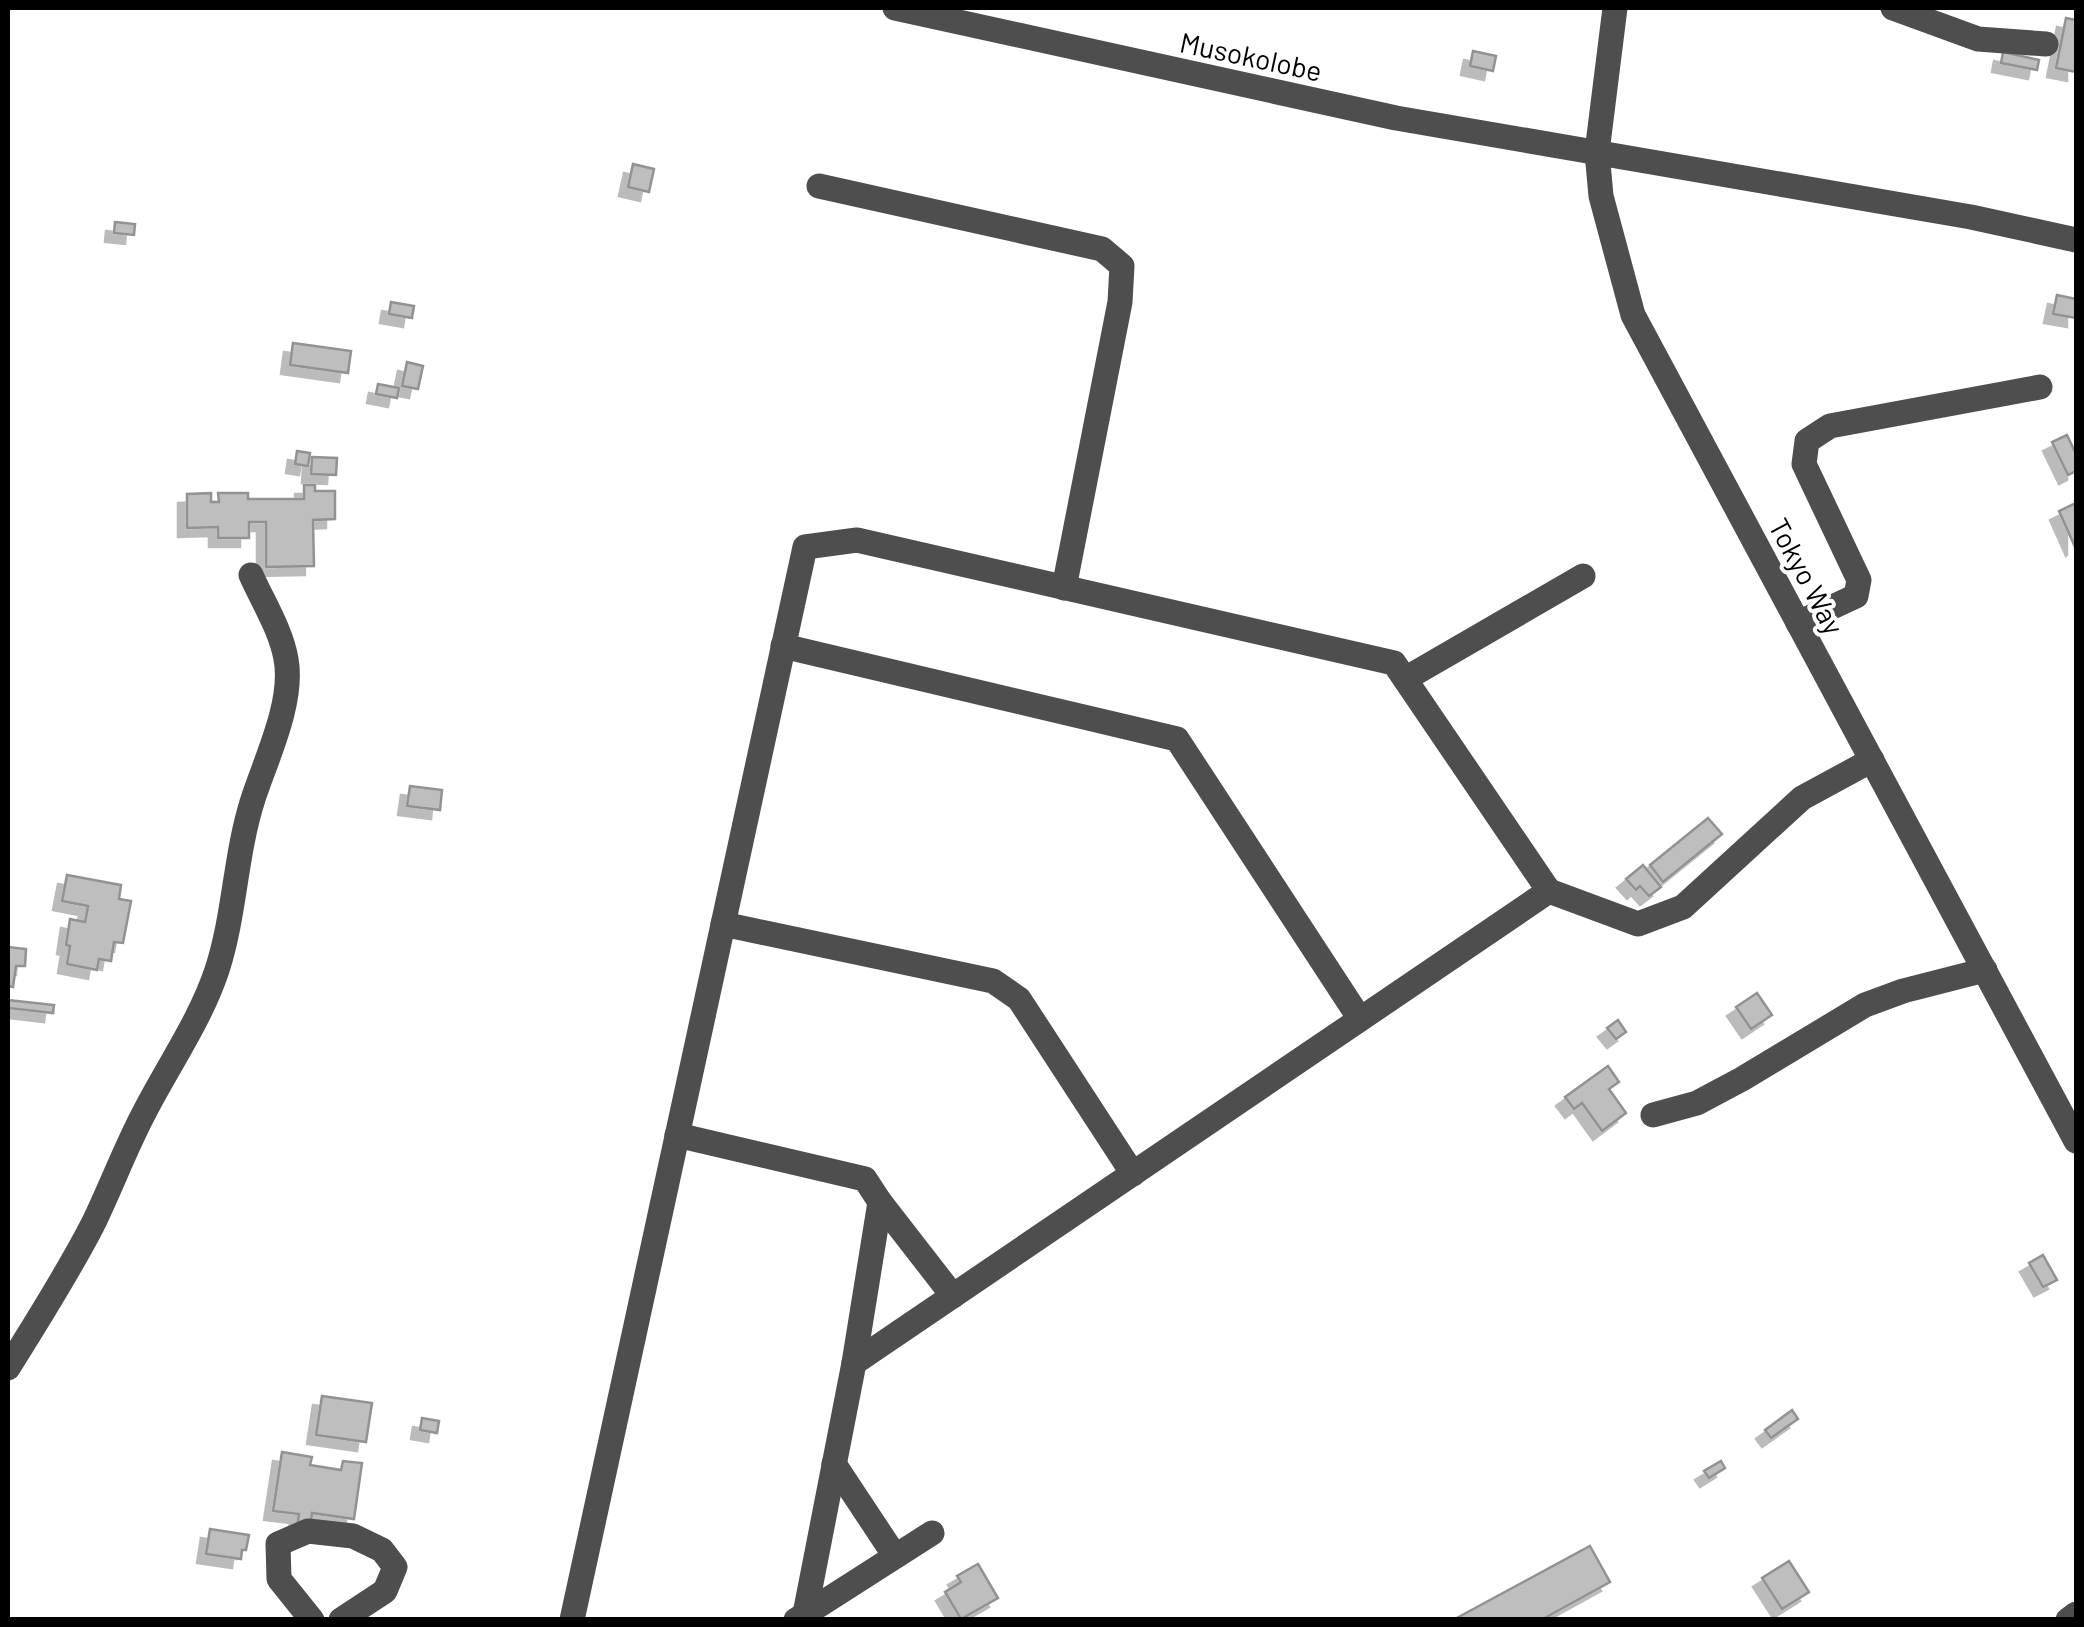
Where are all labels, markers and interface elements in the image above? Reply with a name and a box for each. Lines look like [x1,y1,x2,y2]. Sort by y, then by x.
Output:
street label: Musokolobe [1177,24,1325,88]
street label: Tokyo Way [1762,512,1852,640]

